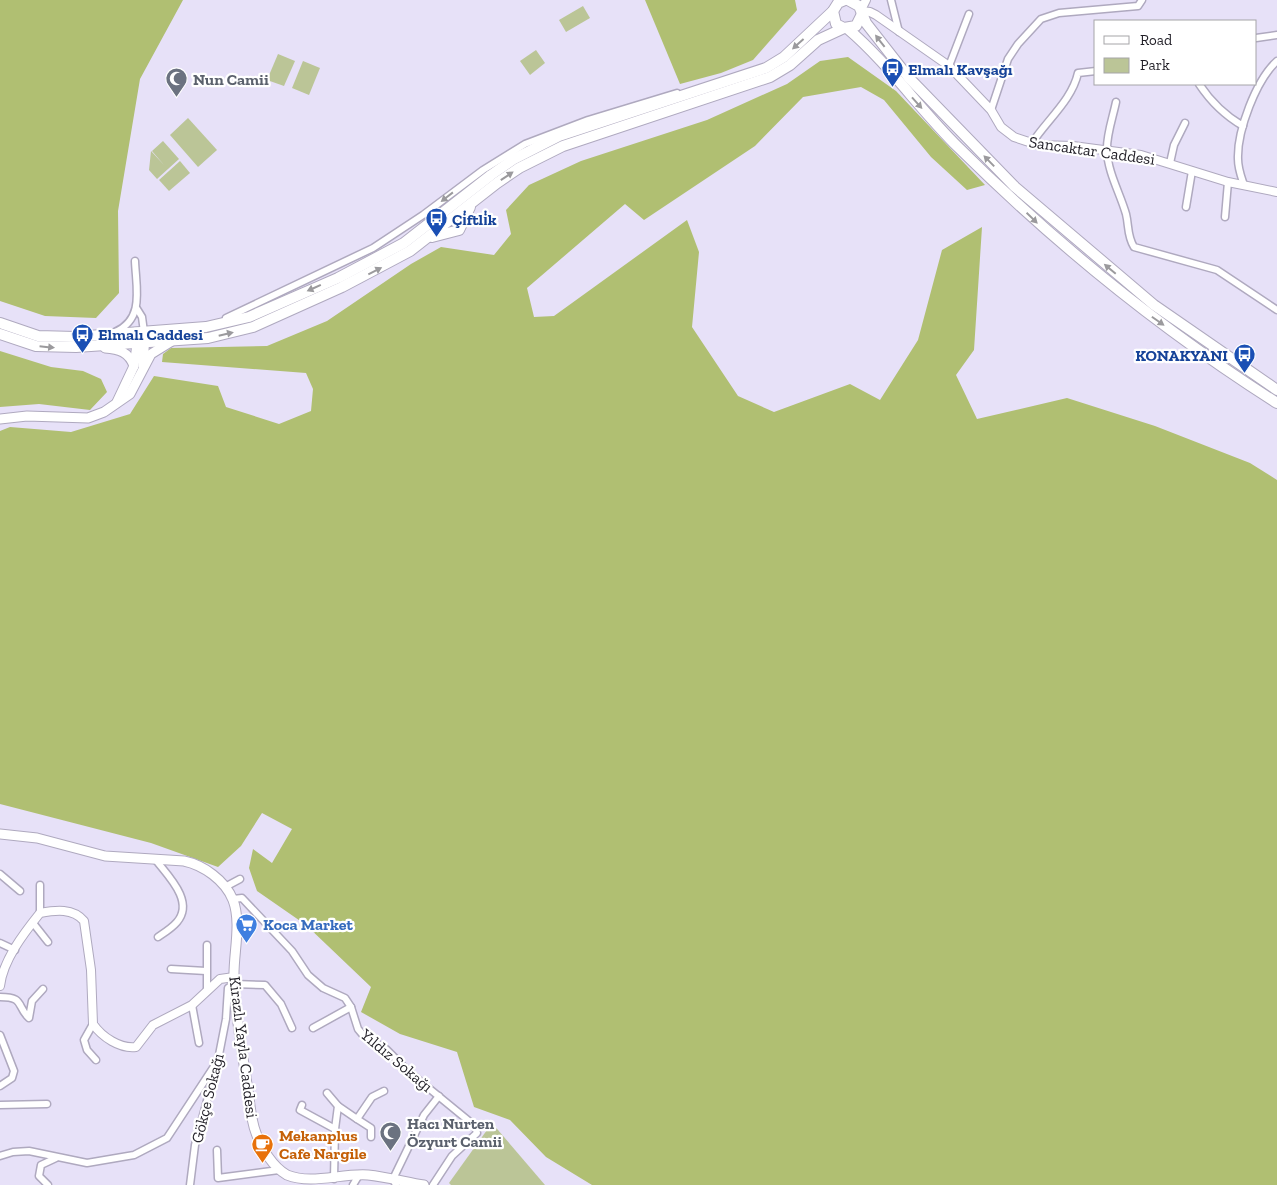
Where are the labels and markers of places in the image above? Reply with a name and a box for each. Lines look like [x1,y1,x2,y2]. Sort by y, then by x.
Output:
bus stop icon: Elmalı Kavşağı [880,57,904,88]
place label: Elmalı Kavşağı [908,60,1013,79]
mosque icon: Nun Camii [165,67,189,98]
place label: Nun Camii [193,70,269,89]
bus stop icon: Çi̇ftli̇k [424,207,448,238]
place label: Çi̇ftli̇k [452,210,497,229]
bus stop icon: Elmalı Caddesi [70,322,94,353]
place label: Elmalı Caddesi [98,325,203,344]
bus stop icon: KONAKYANI [1232,343,1256,374]
place label: KONAKYANI [1135,346,1228,365]
supermarket icon: Koca Market [235,912,259,943]
place label: Koca Market [263,915,353,934]
place label: Hacı Nurten Özyurt Camii [407,1114,502,1151]
mosque icon: Hacı Nurten Özyurt Camii [379,1120,403,1151]
place label: Mekanplus Cafe Nargile [279,1126,367,1163]
cafe icon: Mekanplus Cafe Nargile [251,1132,275,1163]

